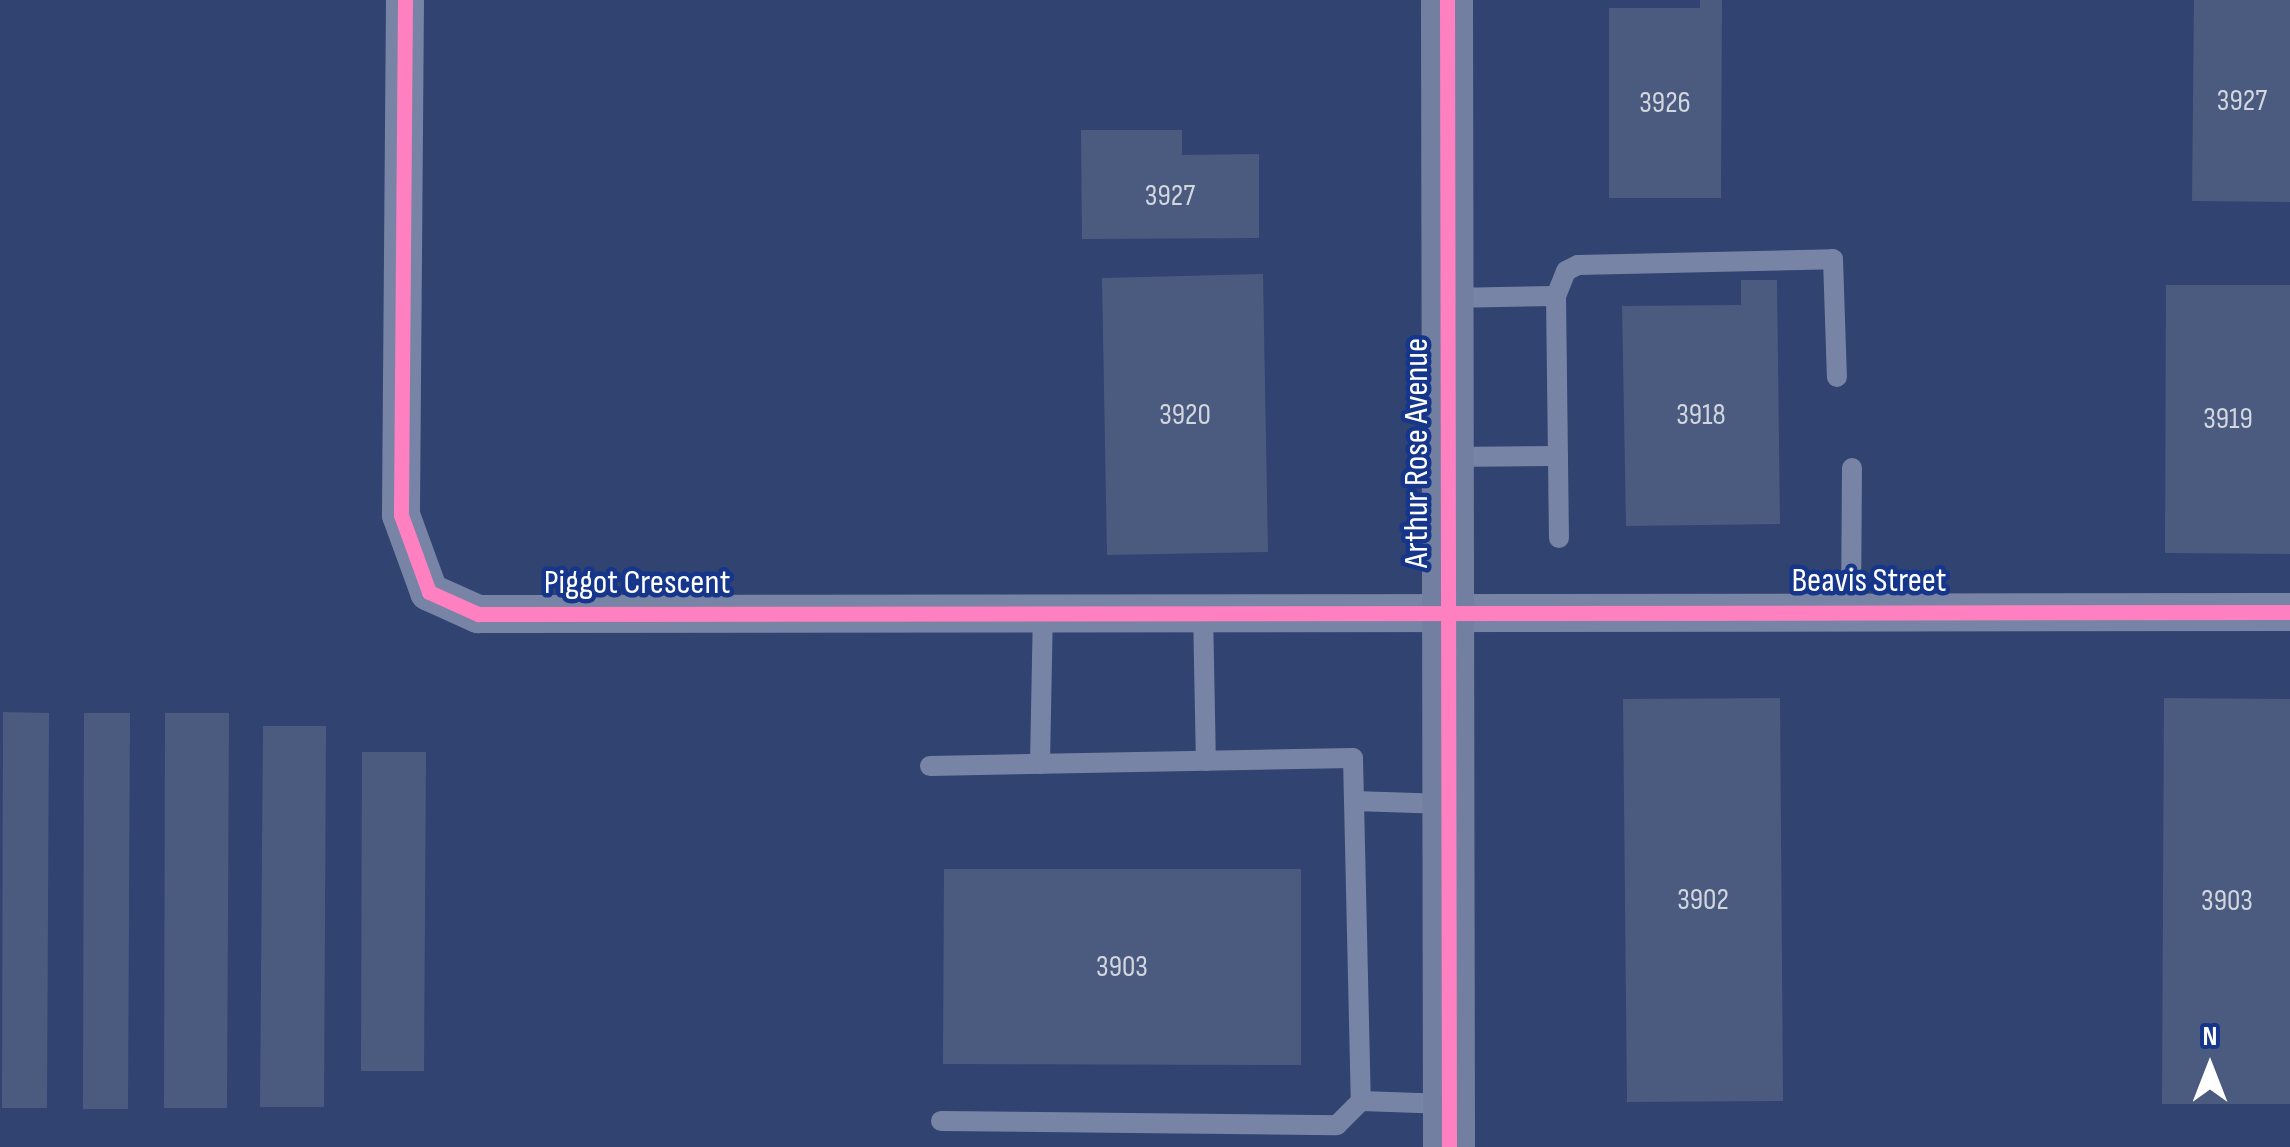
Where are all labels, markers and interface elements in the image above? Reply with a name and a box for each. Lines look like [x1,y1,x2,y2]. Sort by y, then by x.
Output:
house number: 3927 [2217,83,2267,119]
house number: 3926 [1639,85,1691,121]
house number: 3927 [1145,178,1195,214]
street label: Arthur Rose Avenue [1396,338,1438,568]
house number: 3920 [1159,397,1211,433]
house number: 3918 [1676,397,1726,433]
house number: 3919 [2203,401,2253,437]
street label: Beavis Street [1792,560,1946,602]
street label: Piggot Crescent [544,562,730,604]
house number: 3902 [1677,882,1729,918]
house number: 3903 [2201,883,2253,919]
house number: 3903 [1096,949,1148,985]
north arrow [2160,1017,2260,1117]
text: N [2203,1020,2217,1053]

